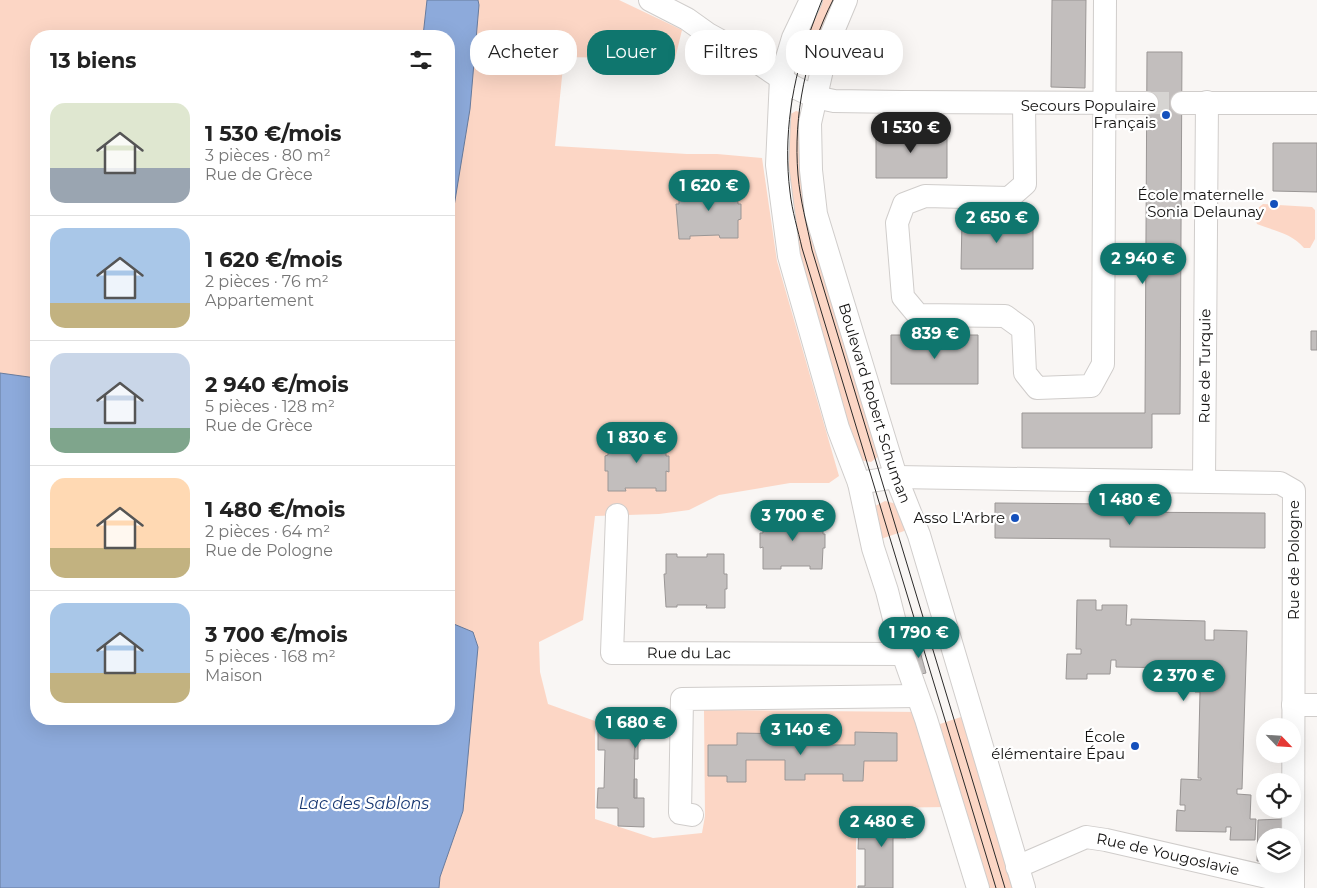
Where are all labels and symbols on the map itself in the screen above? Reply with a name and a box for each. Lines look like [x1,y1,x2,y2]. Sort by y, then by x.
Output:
place label: Secours Populaire Français [1021,96,1156,132]
marker: Secours Populaire Français [1160,109,1172,121]
pin: 1 530 € [865,112,957,154]
pin: 1 620 € [663,170,755,212]
place label: École maternelle Sonia Delaunay [1137,185,1265,221]
marker: École maternelle Sonia Delaunay [1268,198,1280,210]
pin: 2 650 € [951,202,1043,244]
pin: 2 940 € [1097,242,1189,285]
street label: Boulevard Robert Schuman [835,301,915,506]
street label: Rue de Turquie [1194,309,1214,423]
pin: 839 € [900,318,970,360]
pin: 1 830 € [591,422,683,464]
pin: 1 480 € [1084,484,1176,526]
pin: 3 700 € [747,500,839,542]
street label: Rue de Pologne [1284,500,1303,620]
place label: Asso L'Arbre [913,508,1005,527]
marker: Asso L'Arbre [1009,512,1021,524]
pin: 1 790 € [873,616,965,659]
street label: Rue du Lac [647,643,731,662]
pin: 2 370 € [1138,660,1230,702]
pin: 1 680 € [590,706,682,749]
pin: 3 140 € [755,714,847,756]
north arrow [1256,718,1301,762]
place label: École élémentaire Épau [991,727,1125,763]
marker: École élémentaire Épau [1129,740,1141,752]
water label: Lac des Sablons [299,794,429,813]
pin: 2 480 € [836,806,928,848]
street label: Rue de Yougoslavie [1095,829,1241,879]

